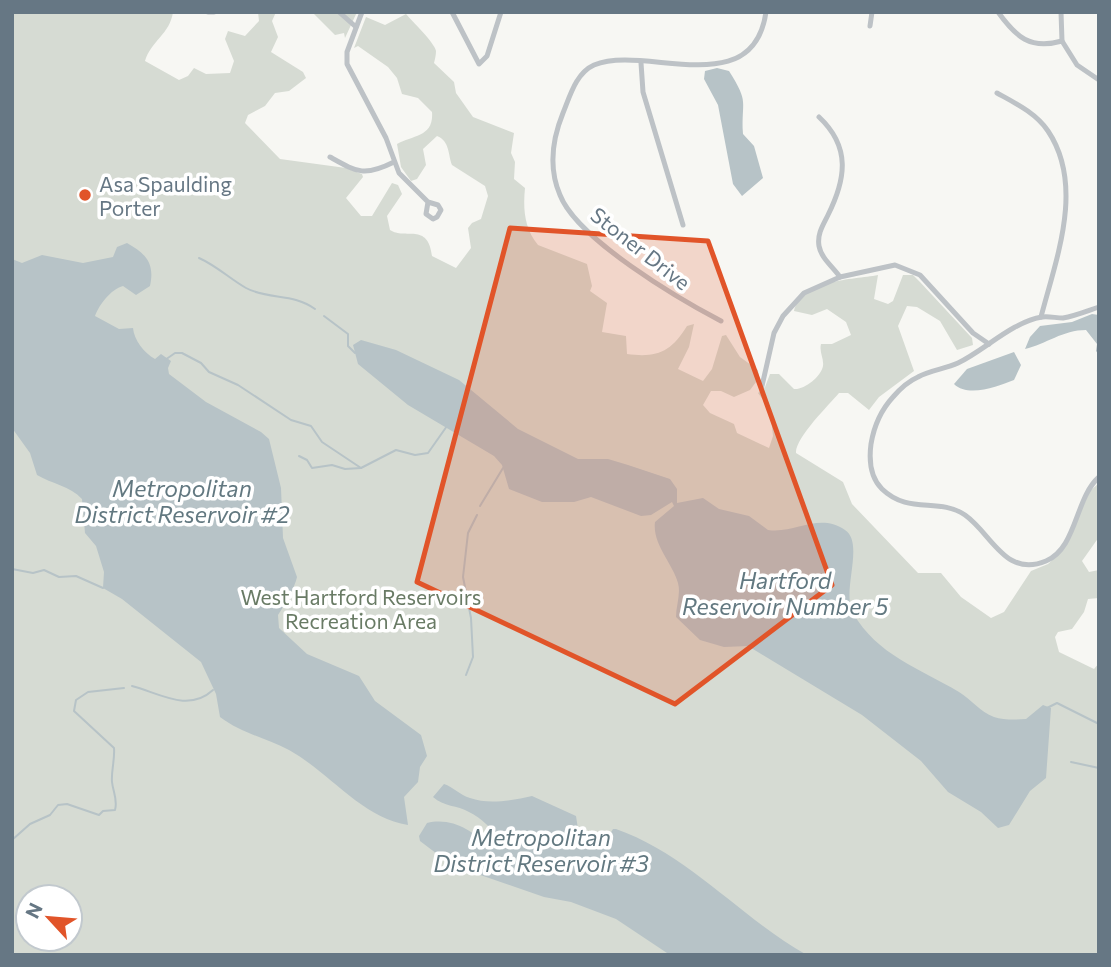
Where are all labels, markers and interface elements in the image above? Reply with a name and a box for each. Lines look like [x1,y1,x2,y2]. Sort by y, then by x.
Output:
place label: Asa Spaulding Porter [99,171,232,220]
marker: Asa Spaulding Porter [77,187,93,203]
street label: Stoner Drive [586,201,696,295]
water label: Metropolitan District Reservoir #2 [75,474,290,528]
water label: Hartford Reservoir Number 5 [682,566,889,620]
park label: West Hartford Reservoirs Recreation Area [241,584,481,633]
water label: Metropolitan District Reservoir #3 [433,823,649,877]
north arrow [14,883,84,953]
text: N [20,899,47,922]

